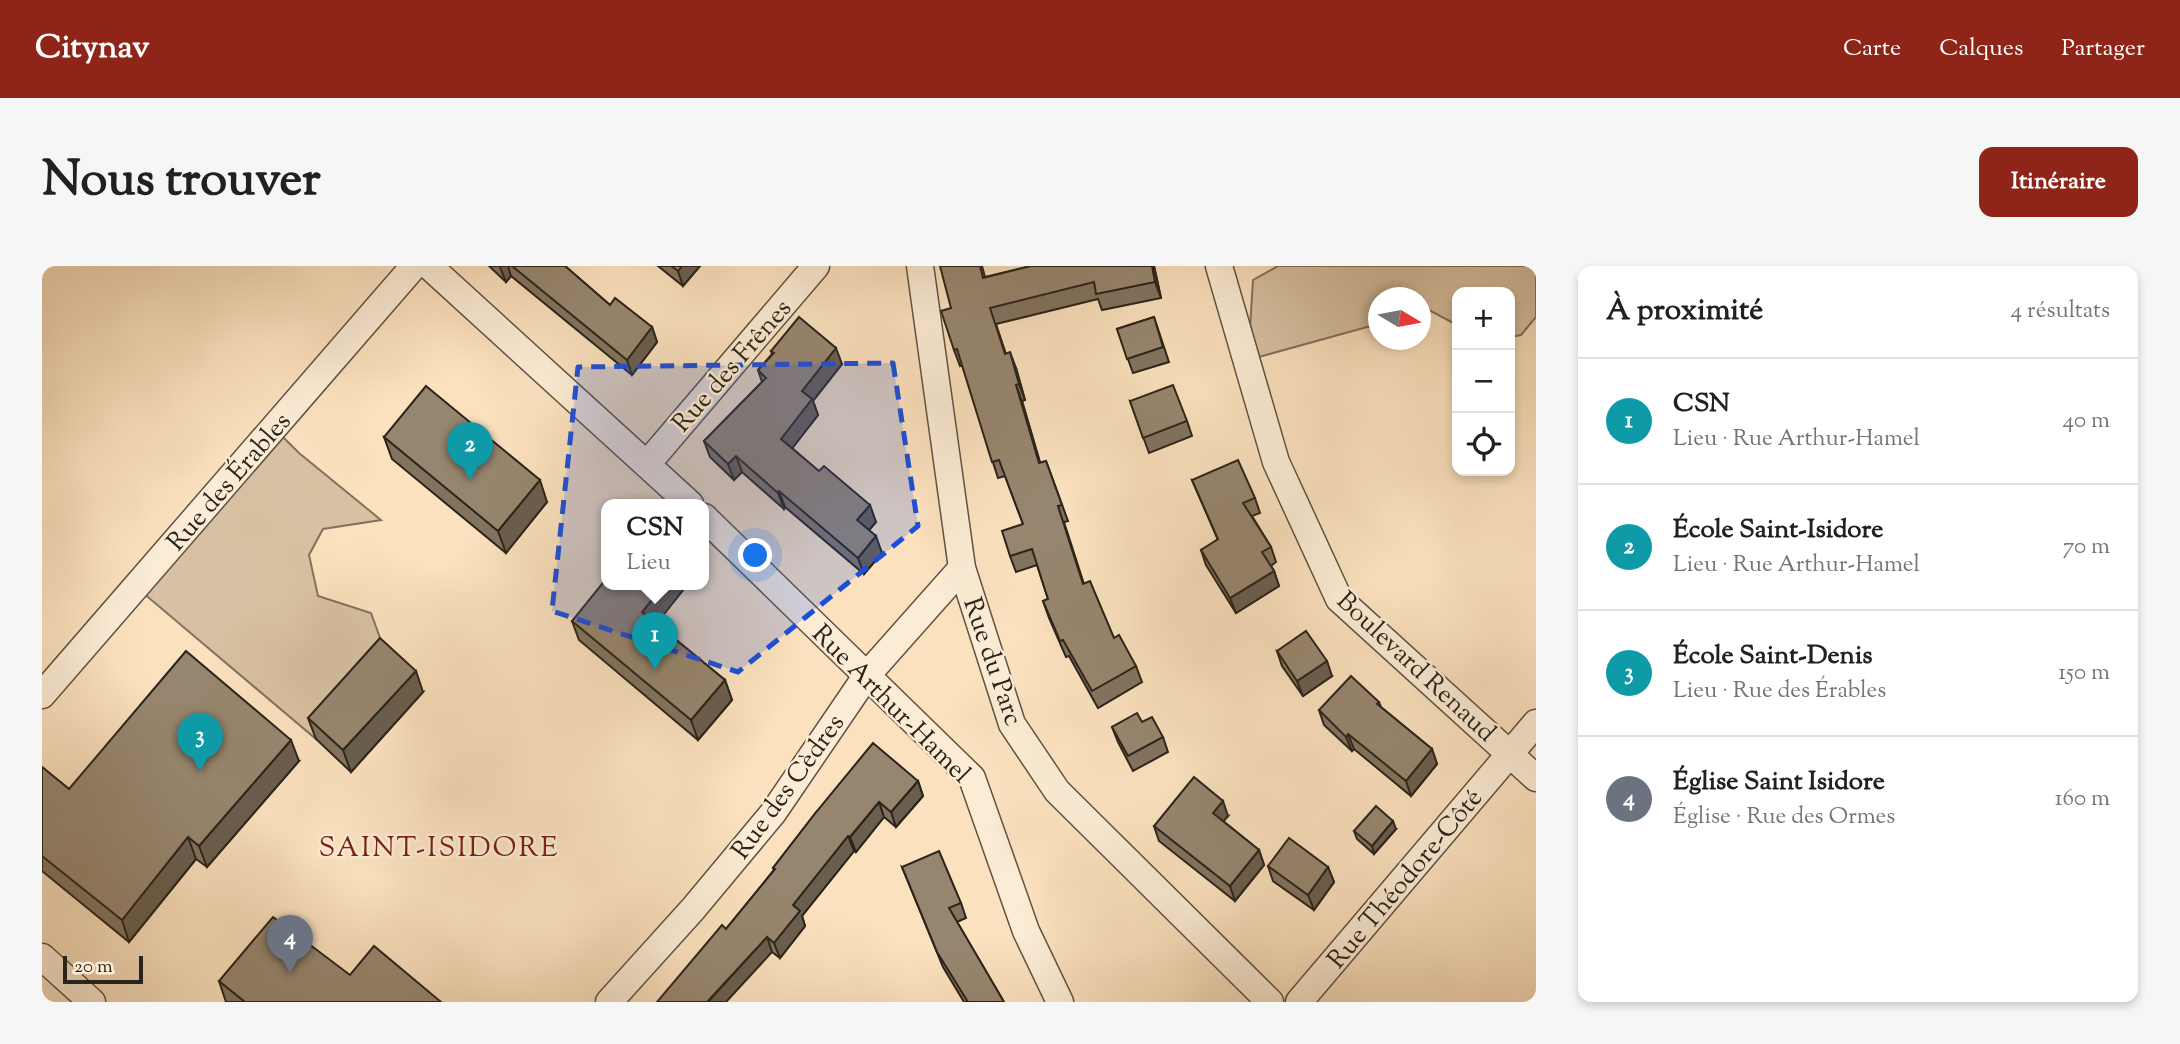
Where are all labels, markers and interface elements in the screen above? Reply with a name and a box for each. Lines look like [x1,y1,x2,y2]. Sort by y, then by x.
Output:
text: Citynav [35,25,150,73]
text: Carte [1843,32,1901,66]
text: Calques [1939,32,2023,66]
text: Partager [2061,32,2145,66]
text: Nous trouver [42,147,321,217]
button: Itinéraire [1979,147,2138,217]
north arrow [1368,287,1431,350]
map controls [1452,287,1515,476]
button: + [1452,287,1515,350]
text: À proximité [1606,290,1763,333]
street label: Rue des Frênes [664,292,801,441]
text: 4 résultats [2011,295,2110,328]
button: − [1452,350,1515,413]
text: CSN [1673,386,1730,423]
street label: Rue des Érables [159,405,301,560]
text: 1 [1625,405,1633,438]
text: 40 m [2063,405,2110,438]
button: locate [1452,413,1515,476]
pin: 2 [447,422,493,480]
text: Lieu · Rue Arthur-Hamel [1673,423,1920,456]
popup [601,499,709,590]
text: CSN [627,510,683,547]
text: École Saint-Isidore [1673,512,1883,549]
text: 2 [1624,531,1634,564]
text: 70 m [2063,531,2110,564]
your location [738,538,772,572]
text: Lieu [627,547,671,580]
text: Lieu · Rue Arthur-Hamel [1673,549,1920,582]
street label: Boulevard Renaud [1327,584,1504,752]
street label: Rue du Parc [953,593,1031,731]
pin: 1 [632,612,678,670]
street label: Rue Arthur-Hamel [802,617,978,793]
text: École Saint-Denis [1673,638,1873,675]
text: 3 [1624,657,1634,690]
text: 150 m [2058,657,2110,690]
text: Lieu · Rue des Érables [1673,675,1886,708]
street label: Rue des Cèdres [724,707,854,868]
pin: 3 [177,713,223,771]
text: Église Saint Isidore [1673,764,1885,801]
street label: Rue Théodore-Côté [1319,782,1492,978]
text: 4 [1623,783,1635,816]
text: 160 m [2055,783,2110,816]
text: Église · Rue des Ormes [1673,801,1895,834]
district label: SAINT-ISIDORE [318,829,560,869]
pin: 4 [267,915,313,973]
scale bar [63,953,144,985]
text: 20 m [74,954,113,981]

